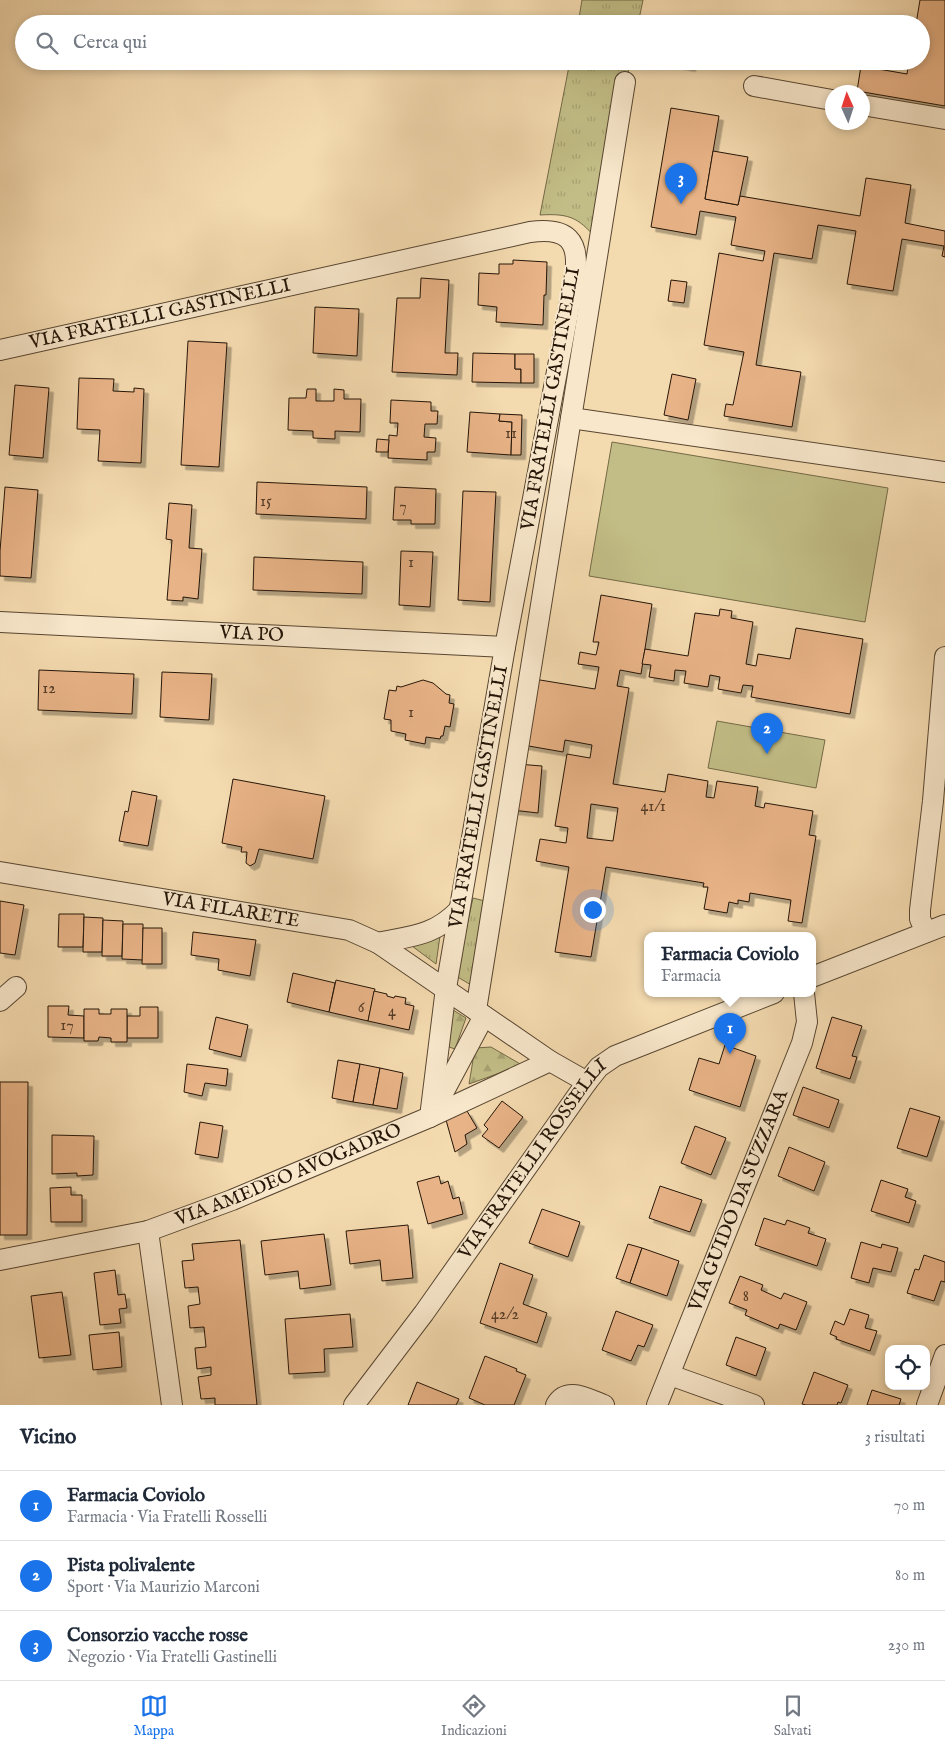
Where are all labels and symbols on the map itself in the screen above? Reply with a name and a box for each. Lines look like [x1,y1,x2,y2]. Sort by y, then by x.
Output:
north arrow [825,85,870,130]
pin: 3 [665,163,697,204]
street label: VIA FRATELLI GASTINELLI [516,265,586,534]
street label: VIA FRATELLI GASTINELLI [26,274,293,355]
house number: 11 [505,424,517,444]
house number: 15 [260,492,272,512]
house number: 7 [399,497,407,517]
house number: 1 [408,553,414,573]
street label: VIA PO [218,621,285,648]
street label: VIA FRATELLI GASTINELLI [444,663,514,932]
house number: 12 [42,679,56,699]
house number: 1 [408,703,414,723]
pin: 2 [751,713,783,754]
house number: 41/1 [640,797,666,817]
street label: VIA FILARETE [159,887,301,934]
your location [580,897,606,923]
house number: 6 [358,998,365,1018]
house number: 4 [388,1002,396,1022]
pin: 1 [714,1013,746,1054]
house number: 17 [60,1016,74,1036]
street label: VIA FRATELLI ROSSELLI [453,1053,611,1265]
street label: VIA GUIDO DA SUZZARA [683,1085,794,1316]
street label: VIA AMEDEO AVOGADRO [171,1118,405,1232]
house number: 8 [743,1287,749,1307]
house number: 42/2 [491,1305,519,1325]

